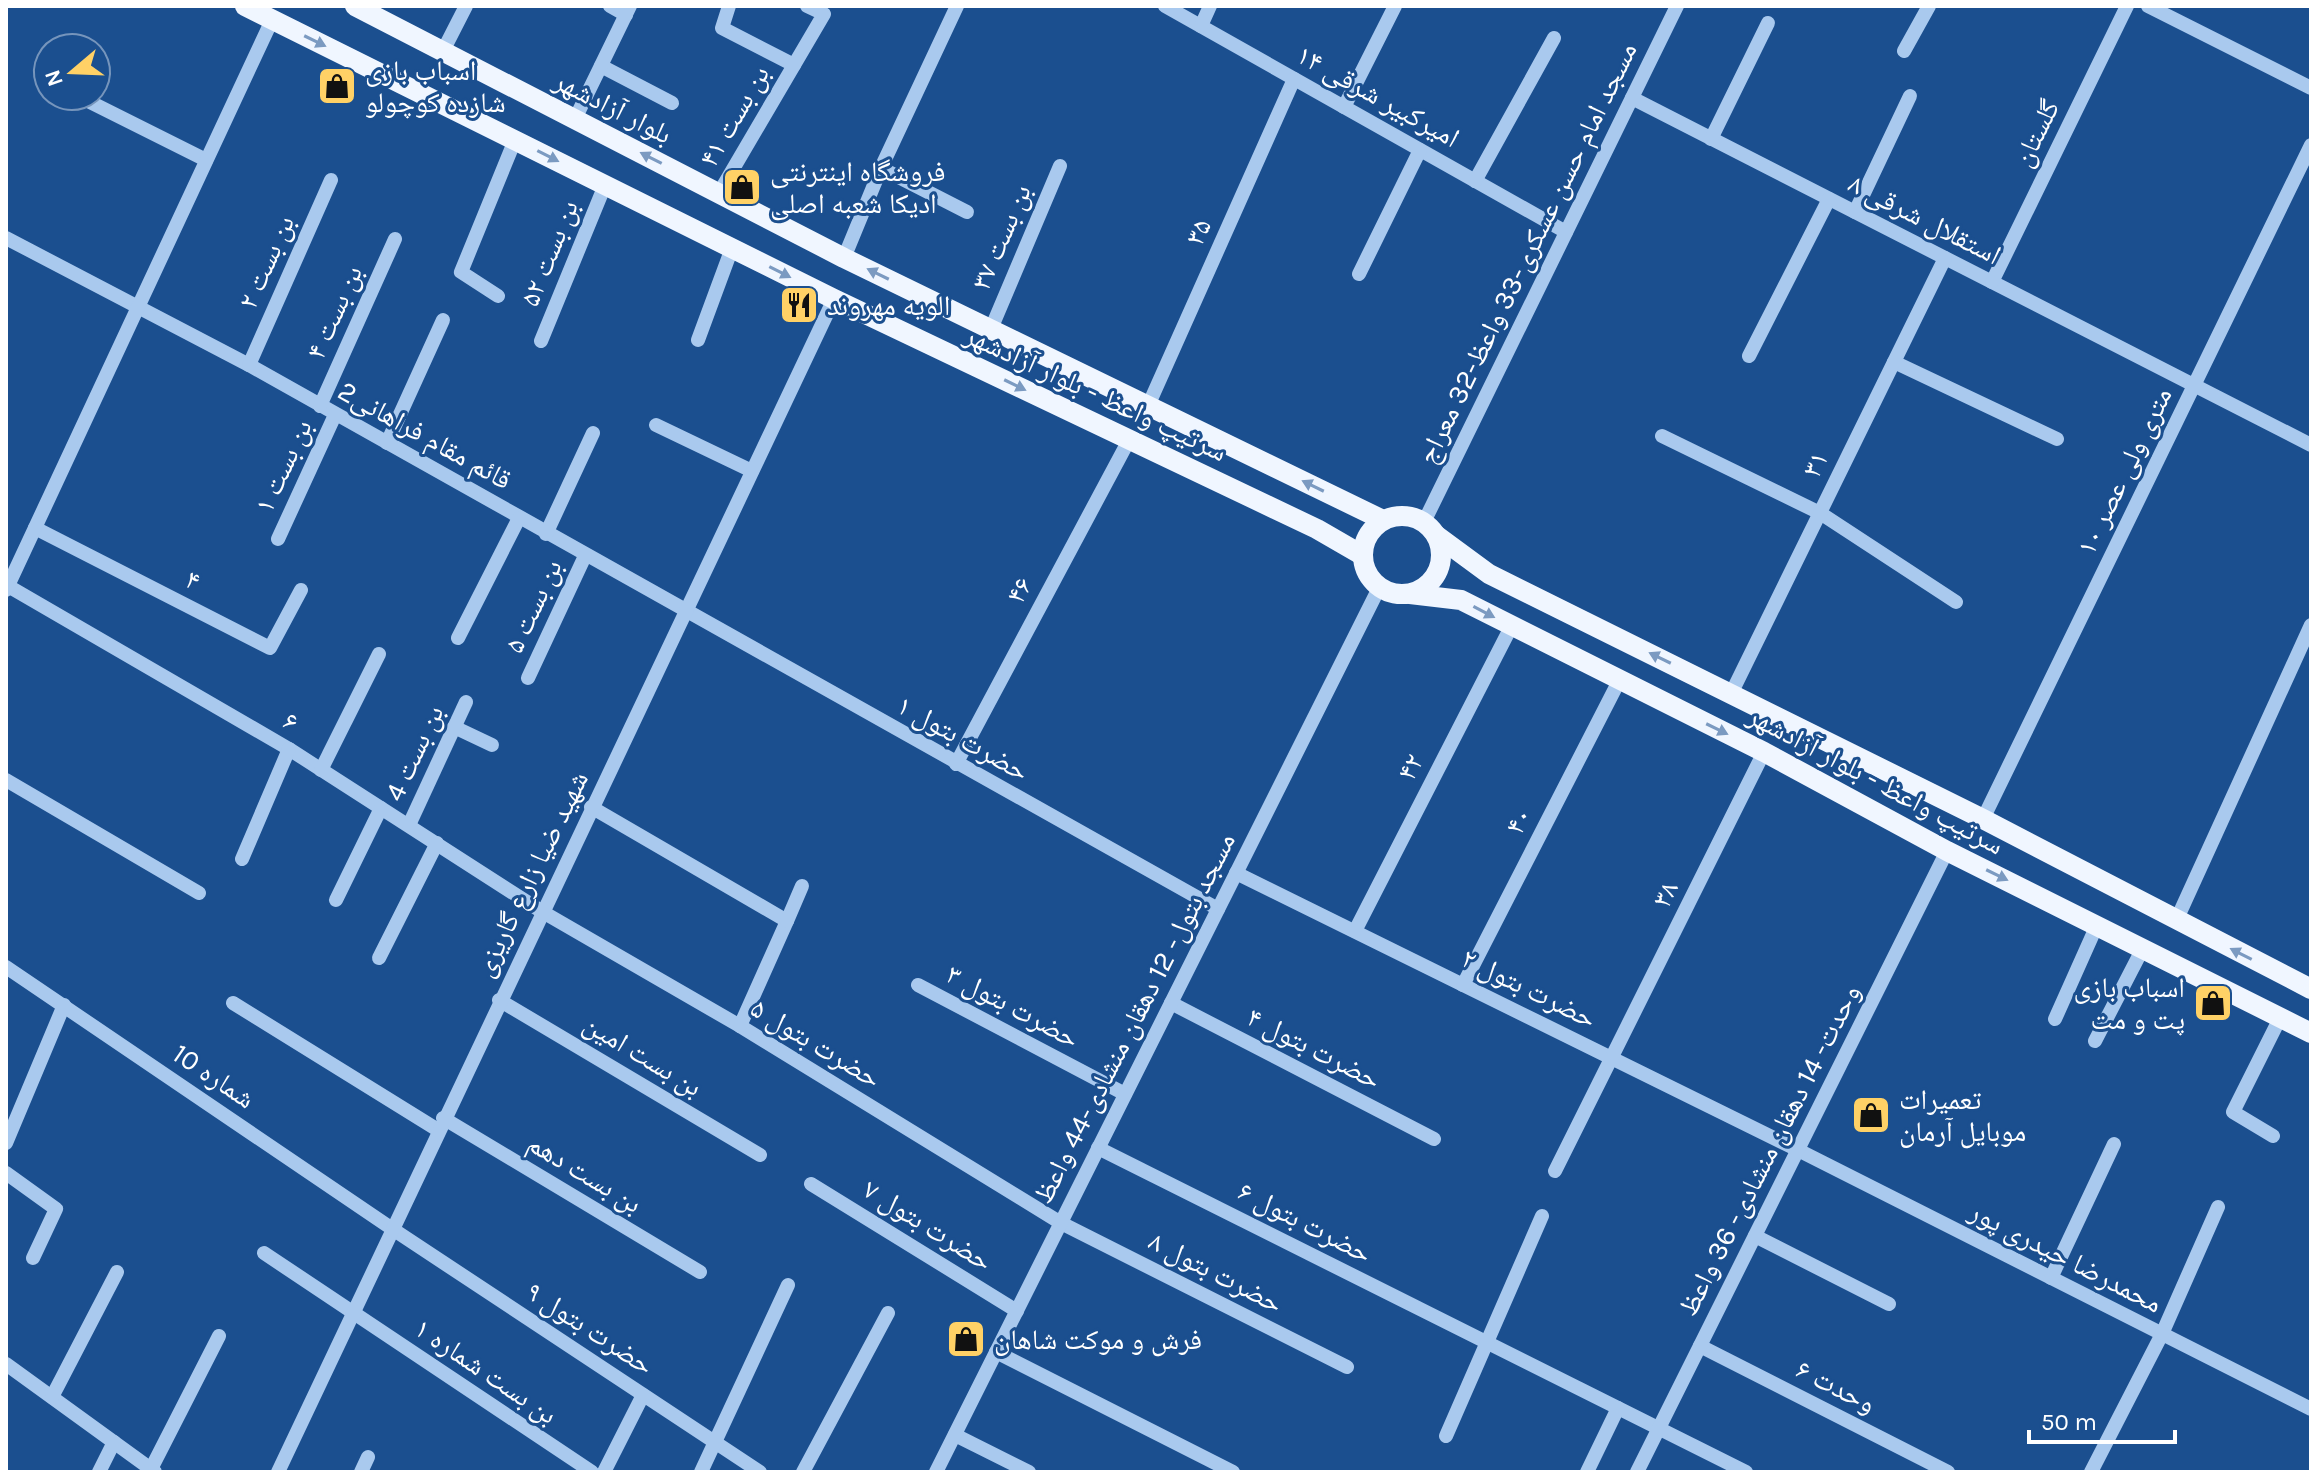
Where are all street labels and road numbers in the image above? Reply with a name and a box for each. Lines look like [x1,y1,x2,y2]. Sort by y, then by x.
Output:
street label: مسجد امام حسن عسکری-33 واعظ-32 معراج [1410,37,1645,470]
street label: ۱۴ امیرکبیر شرقی [1290,38,1465,155]
street label: بن بست ۴۱ [692,59,777,173]
street label: بلوار آزادشهر [548,63,677,151]
street label: گلستان [2006,94,2066,172]
street label: استقلال شرقی ۸ [1843,167,2007,272]
street label: بن بست ۳۷ [964,179,1039,295]
street label: بن بست ۵۲ [513,195,586,311]
street label: بن بست ۲ [231,210,302,314]
street label: ۳۵ [1178,214,1218,250]
street label: بن بست ۴ [299,260,370,364]
street label: سرتیپ واعظ - بلوار آزادشهر [959,317,1232,468]
street label: 2قائم مقام فراهانی [332,374,518,498]
street label: ۱۰ متری ولی عصر [2069,382,2180,560]
street label: بن بست ۱ [247,414,320,518]
street label: ۳۱ [1795,445,1835,483]
street label: بن بست ۵ [497,554,570,658]
street label: ۴ [180,562,206,598]
street label: ۴۶ [999,571,1039,609]
street label: حضرت بتول ۱ [891,688,1035,788]
street label: سرتیپ واعظ - بلوار آزادشهر [1741,698,2010,862]
street label: بن بست 4 [377,700,451,807]
street label: ۶ [277,704,305,738]
street label: ۴۲ [1390,748,1430,786]
street label: شهید ضیا زارع گاریزی [467,766,596,983]
street label: ۴۰ [1498,802,1538,840]
street label: مسجد بتول- 12 دهقان منشادی-44 واعظ [1026,827,1242,1209]
street label: ۳۸ [1645,875,1685,913]
street label: حضرت بتول ۲ [1456,941,1602,1035]
street label: حضرت بتول ۳ [941,957,1085,1055]
street label: وحدت- 14 دهقان منشادی- 36 واعظ [1671,979,1867,1321]
street label: حضرت بتول ۵ [745,991,887,1095]
street label: حضرت بتول ۴ [1241,1000,1387,1096]
street label: بن بست امین [577,1007,708,1104]
street label: شماره 10 [167,1037,261,1115]
street label: بن بست دهم [521,1126,648,1222]
street label: حضرت بتول ۷ [857,1172,999,1278]
street label: حضرت بتول ۶ [1232,1174,1378,1270]
street label: محمدرضا حیدری پور [1963,1194,2168,1320]
street label: حضرت بتول ۸ [1143,1224,1289,1320]
street label: حضرت بتول ۹ [520,1274,660,1382]
street label: بن بست شماره ۱ [408,1311,564,1432]
street label: وحدت ۶ [1791,1352,1881,1420]

